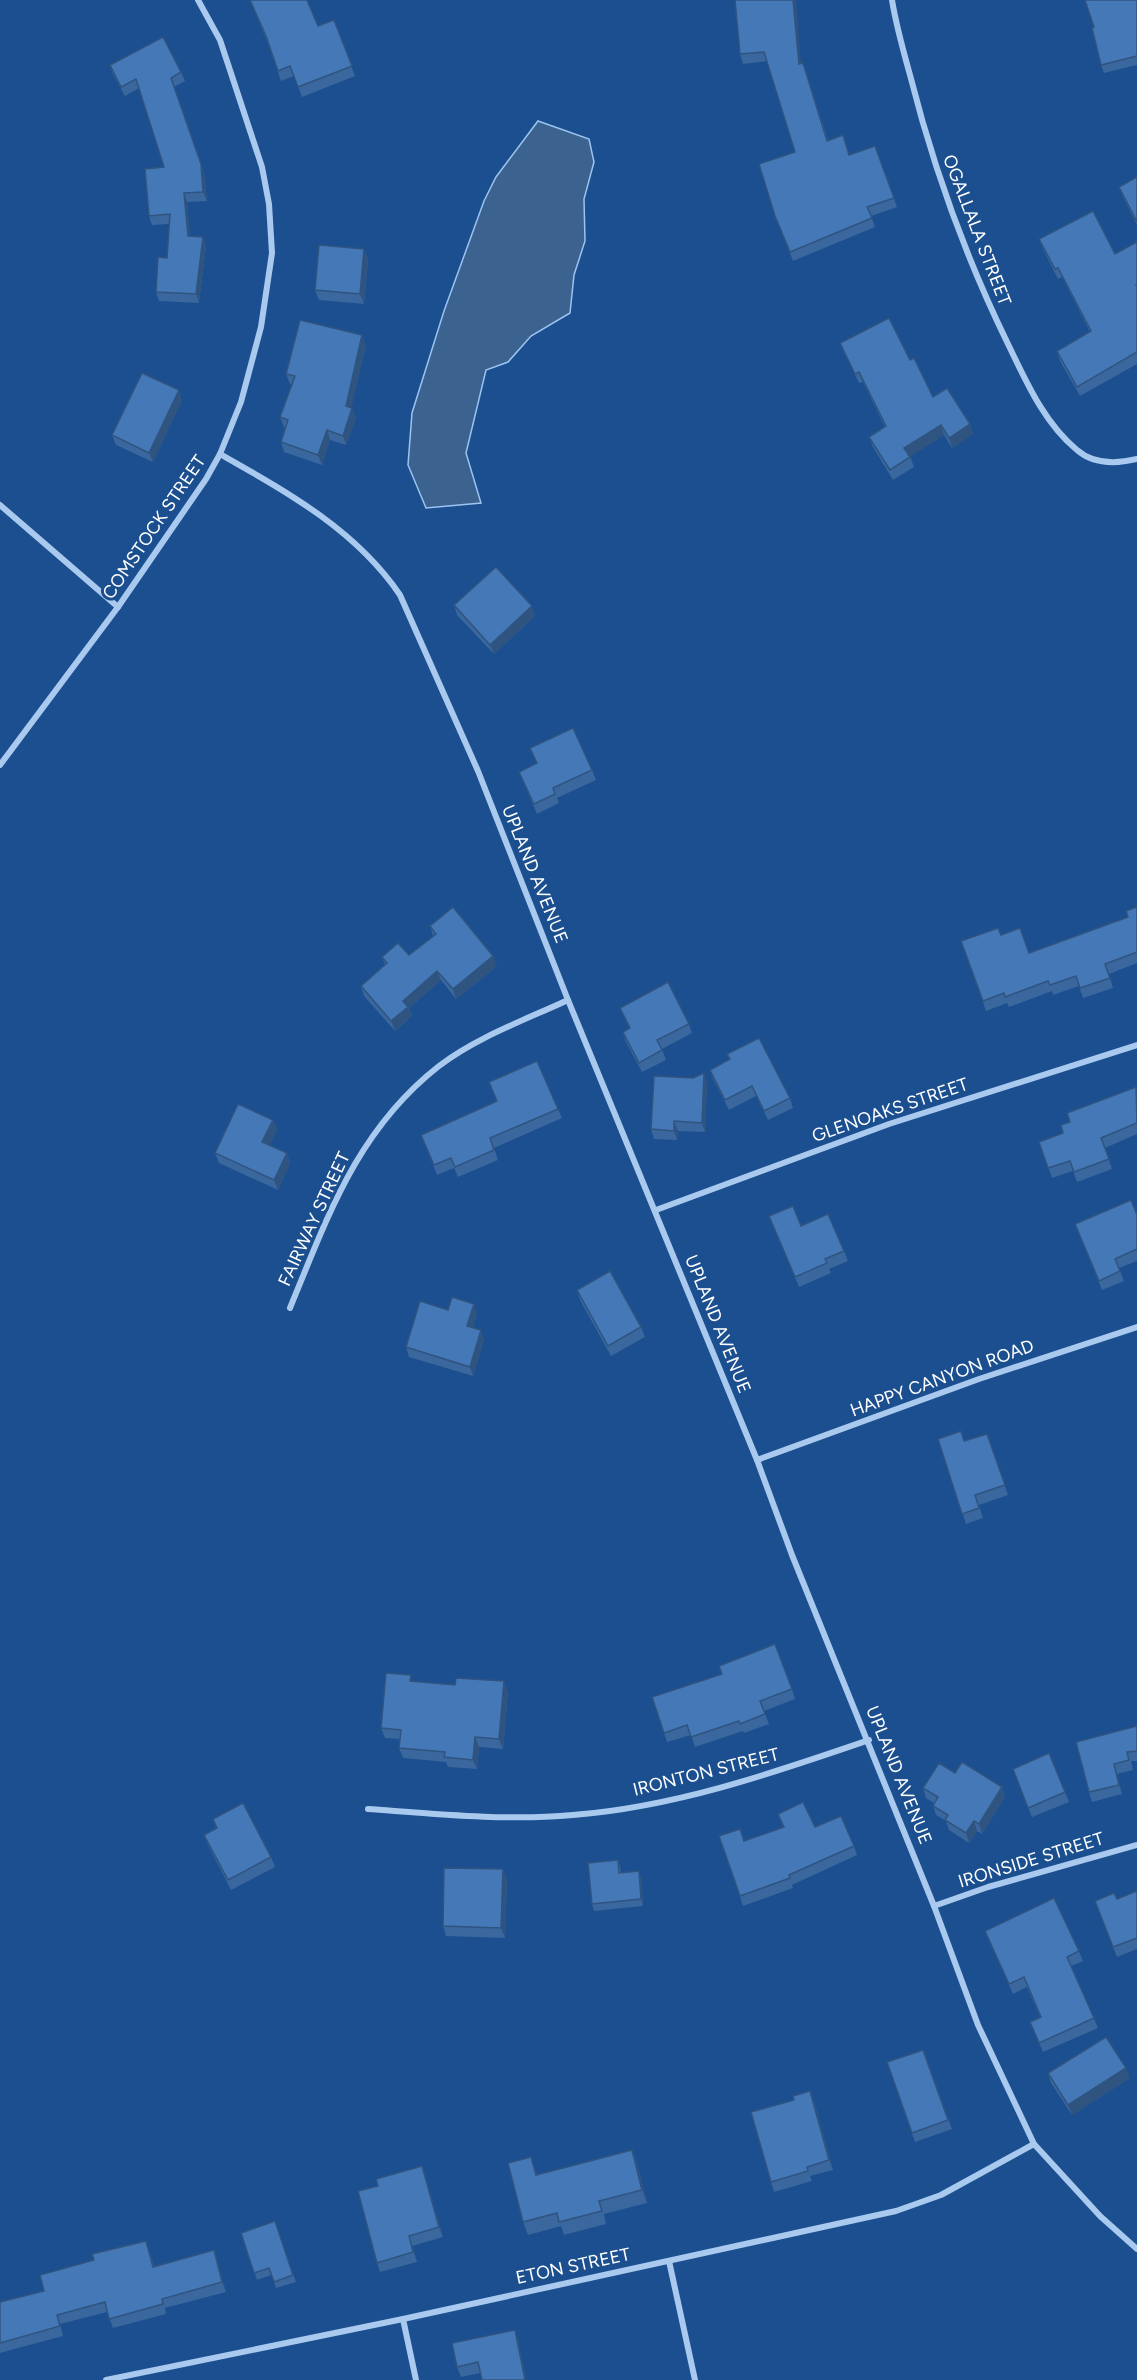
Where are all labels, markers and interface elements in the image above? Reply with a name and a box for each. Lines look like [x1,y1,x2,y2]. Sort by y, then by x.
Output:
street label: OGALLALA STREET [938,151,1016,309]
street label: COMSTOCK STREET [98,451,210,603]
street label: UPLAND AVENUE [497,802,573,946]
street label: GLENOAKS STREET [809,1073,971,1147]
street label: FAIRWAY STREET [273,1148,355,1290]
street label: UPLAND AVENUE [680,1252,756,1396]
street label: HAPPY CANYON ROAD [847,1334,1037,1422]
street label: UPLAND AVENUE [861,1703,937,1847]
street label: IRONTON STREET [631,1743,781,1801]
street label: IRONSIDE STREET [956,1827,1106,1893]
street label: ETON STREET [514,2243,632,2289]

